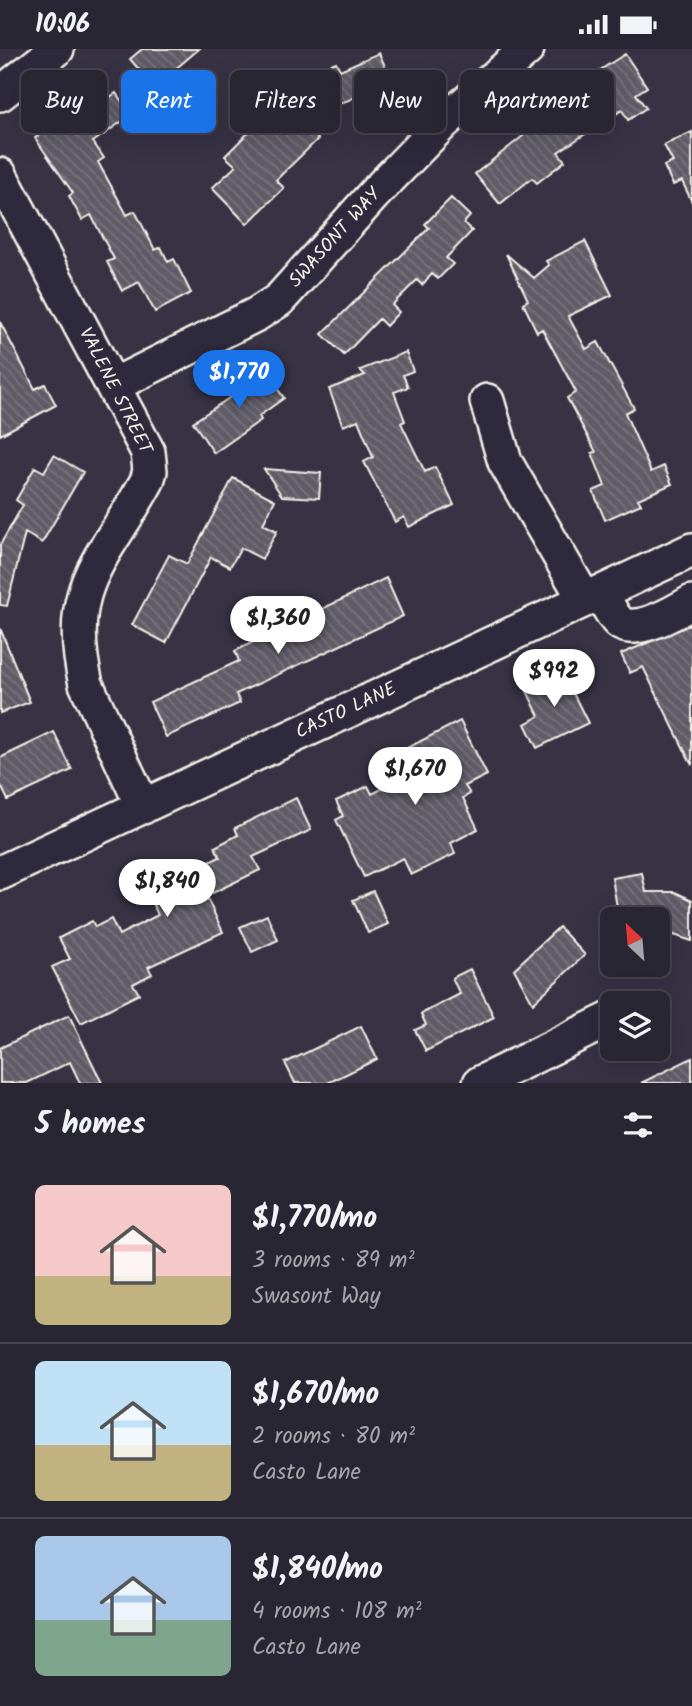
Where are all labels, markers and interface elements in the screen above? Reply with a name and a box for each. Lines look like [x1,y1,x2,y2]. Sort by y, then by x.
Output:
text: 10:06 [35,4,90,46]
chip: Buy [21,70,107,133]
chip: Rent [121,70,216,133]
chip: Filters [230,70,340,133]
chip: New [354,70,446,133]
chip: Apartment [460,70,614,133]
street label: SWASONT WAY [282,180,389,295]
street label: VALENE STREET [70,322,161,461]
pin: $1,770 [182,351,296,410]
text: $1,770 [209,355,269,391]
pin: $1,360 [221,597,335,656]
text: $1,360 [246,601,310,637]
pin: $992 [513,649,595,709]
text: $992 [529,654,579,690]
street label: CASTO LANE [291,674,402,747]
pin: $1,670 [358,747,472,807]
text: $1,670 [384,752,446,788]
pin: $1,840 [110,859,224,919]
text: $1,840 [135,864,199,900]
north arrow [600,907,670,977]
map controls [600,907,670,1061]
button: layers [600,991,670,1061]
text: 5 homes [35,1101,146,1149]
icon: filters [619,1106,657,1144]
text: $1,770/mo [252,1195,377,1243]
icon: home [91,1213,175,1297]
text: 3 rooms · 89 m² [252,1243,415,1279]
text: Swasont Way [252,1279,381,1315]
text: $1,670/mo [252,1371,379,1419]
icon: home [91,1389,175,1473]
text: 2 rooms · 80 m² [252,1419,415,1455]
text: Casto Lane [252,1455,361,1491]
text: $1,840/mo [252,1546,383,1594]
icon: home [91,1564,175,1648]
text: 4 rooms · 108 m² [252,1594,422,1630]
text: Casto Lane [252,1630,361,1666]

